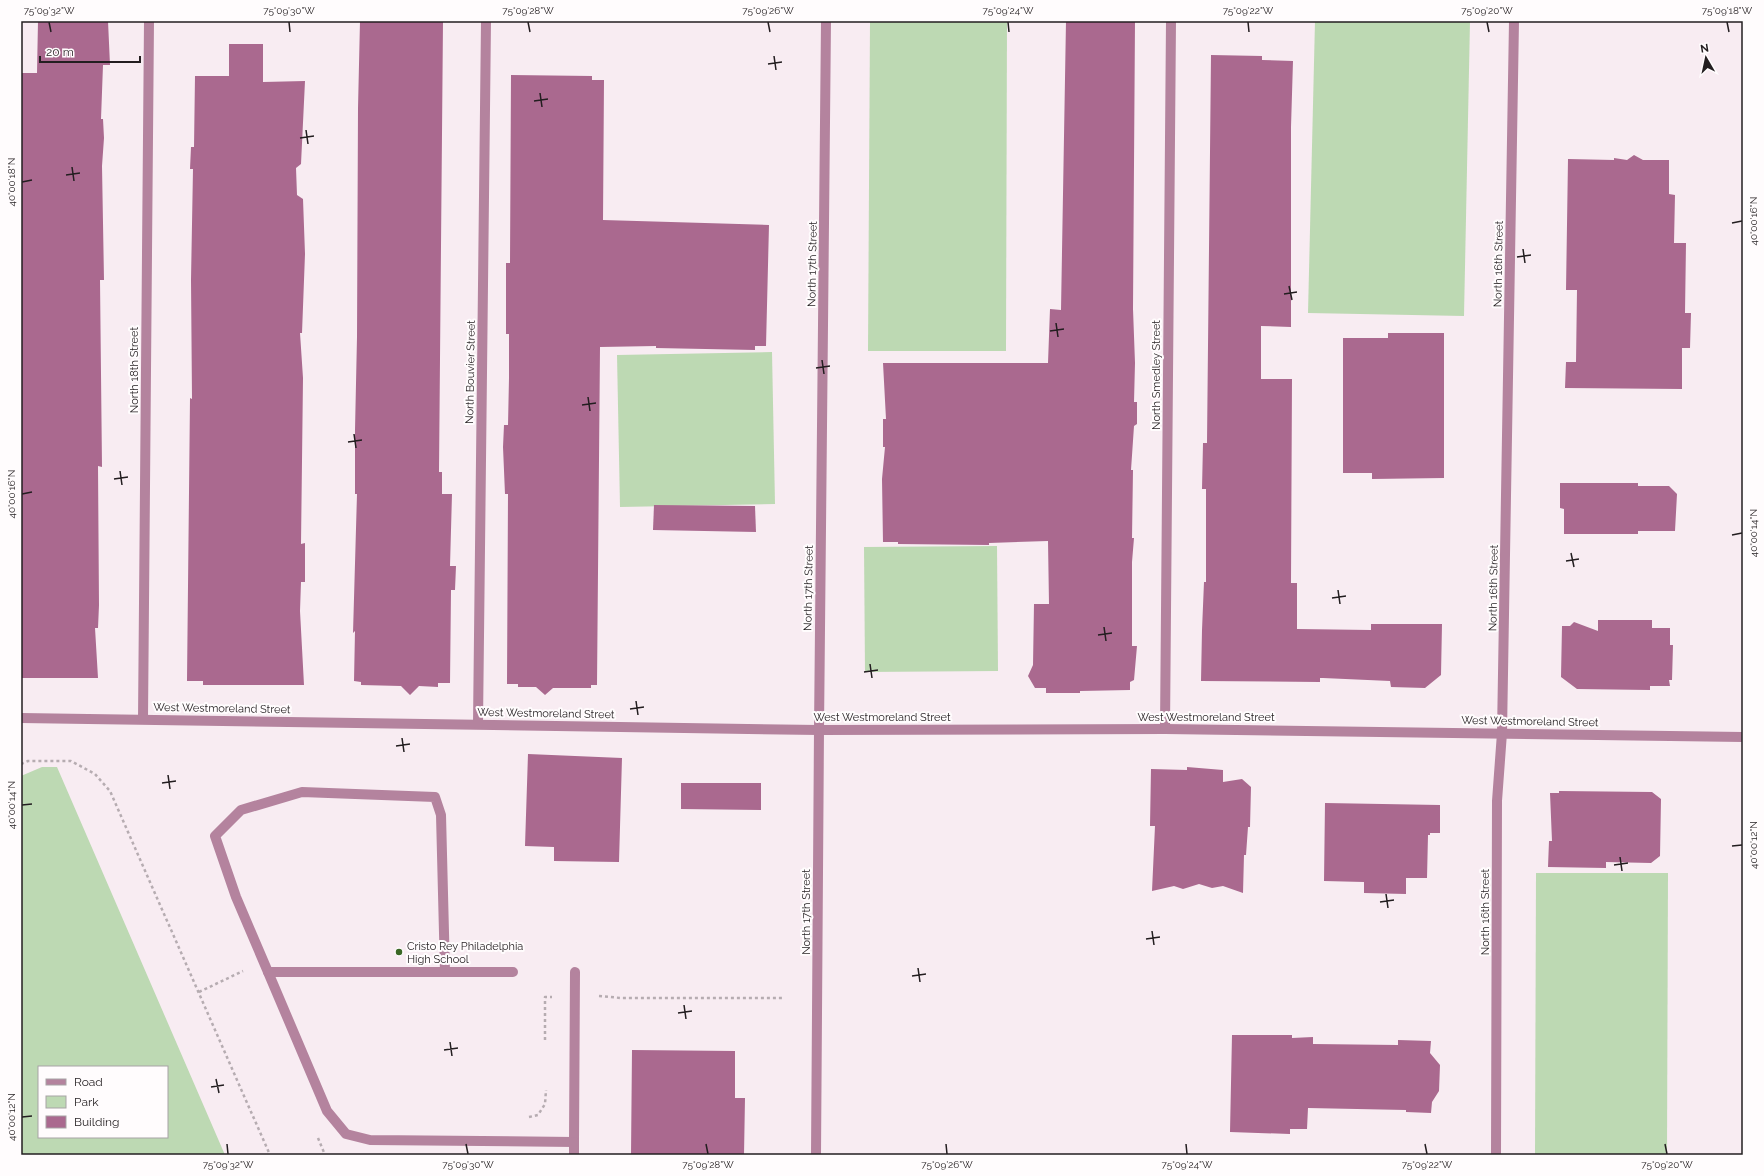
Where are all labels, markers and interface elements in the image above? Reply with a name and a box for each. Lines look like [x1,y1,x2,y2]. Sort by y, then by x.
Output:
text: 75°09'32"W [24,5,75,16]
text: 75°09'30"W [263,5,315,16]
text: 75°09'28"W [502,5,554,16]
text: 75°09'26"W [742,5,794,16]
text: 75°09'24"W [983,5,1034,16]
text: 75°09'22"W [1223,5,1274,16]
text: 75°09'20"W [1461,5,1513,16]
text: 75°09'18"W [1702,5,1753,16]
scale bar [40,38,140,64]
north arrow [1686,38,1726,78]
text: N [1699,42,1710,56]
text: 20 m [46,45,74,59]
text: 40°00'18"N [6,158,17,206]
text: 40°00'16"N [1748,197,1759,245]
street label: North 16th Street [1491,220,1506,307]
street label: North 17th Street [805,221,820,307]
street label: North Bouvier Street [463,320,478,424]
street label: North Smedley Street [1150,320,1163,430]
street label: North 18th Street [128,327,141,413]
text: 40°00'16"N [6,470,17,518]
text: 40°00'14"N [1748,509,1759,557]
street label: North 16th Street [1486,544,1501,631]
street label: North 17th Street [801,545,816,631]
street label: West Westmoreland Street [153,701,291,716]
street label: West Westmoreland Street [477,706,615,721]
street label: West Westmoreland Street [813,711,951,724]
street label: West Westmoreland Street [1137,711,1275,724]
street label: West Westmoreland Street [1461,714,1599,729]
text: 40°00'14"N [6,781,17,829]
text: 40°00'12"N [1748,821,1759,869]
street label: North 16th Street [1479,868,1492,955]
street label: North 17th Street [800,869,813,955]
place label: Cristo Rey Philadelphia High School [407,940,523,966]
marker: Cristo Rey Philadelphia High School [394,947,404,957]
legend [38,1066,168,1138]
text: Road [74,1075,103,1089]
text: 40°00'12"N [6,1093,17,1141]
text: Park [74,1095,99,1109]
text: Building [74,1115,120,1129]
text: 75°09'32"W [203,1159,254,1170]
text: 75°09'30"W [442,1159,494,1170]
text: 75°09'28"W [682,1159,734,1170]
text: 75°09'26"W [921,1159,973,1170]
text: 75°09'24"W [1162,1159,1213,1170]
text: 75°09'22"W [1402,1159,1453,1170]
text: 75°09'20"W [1641,1159,1693,1170]

